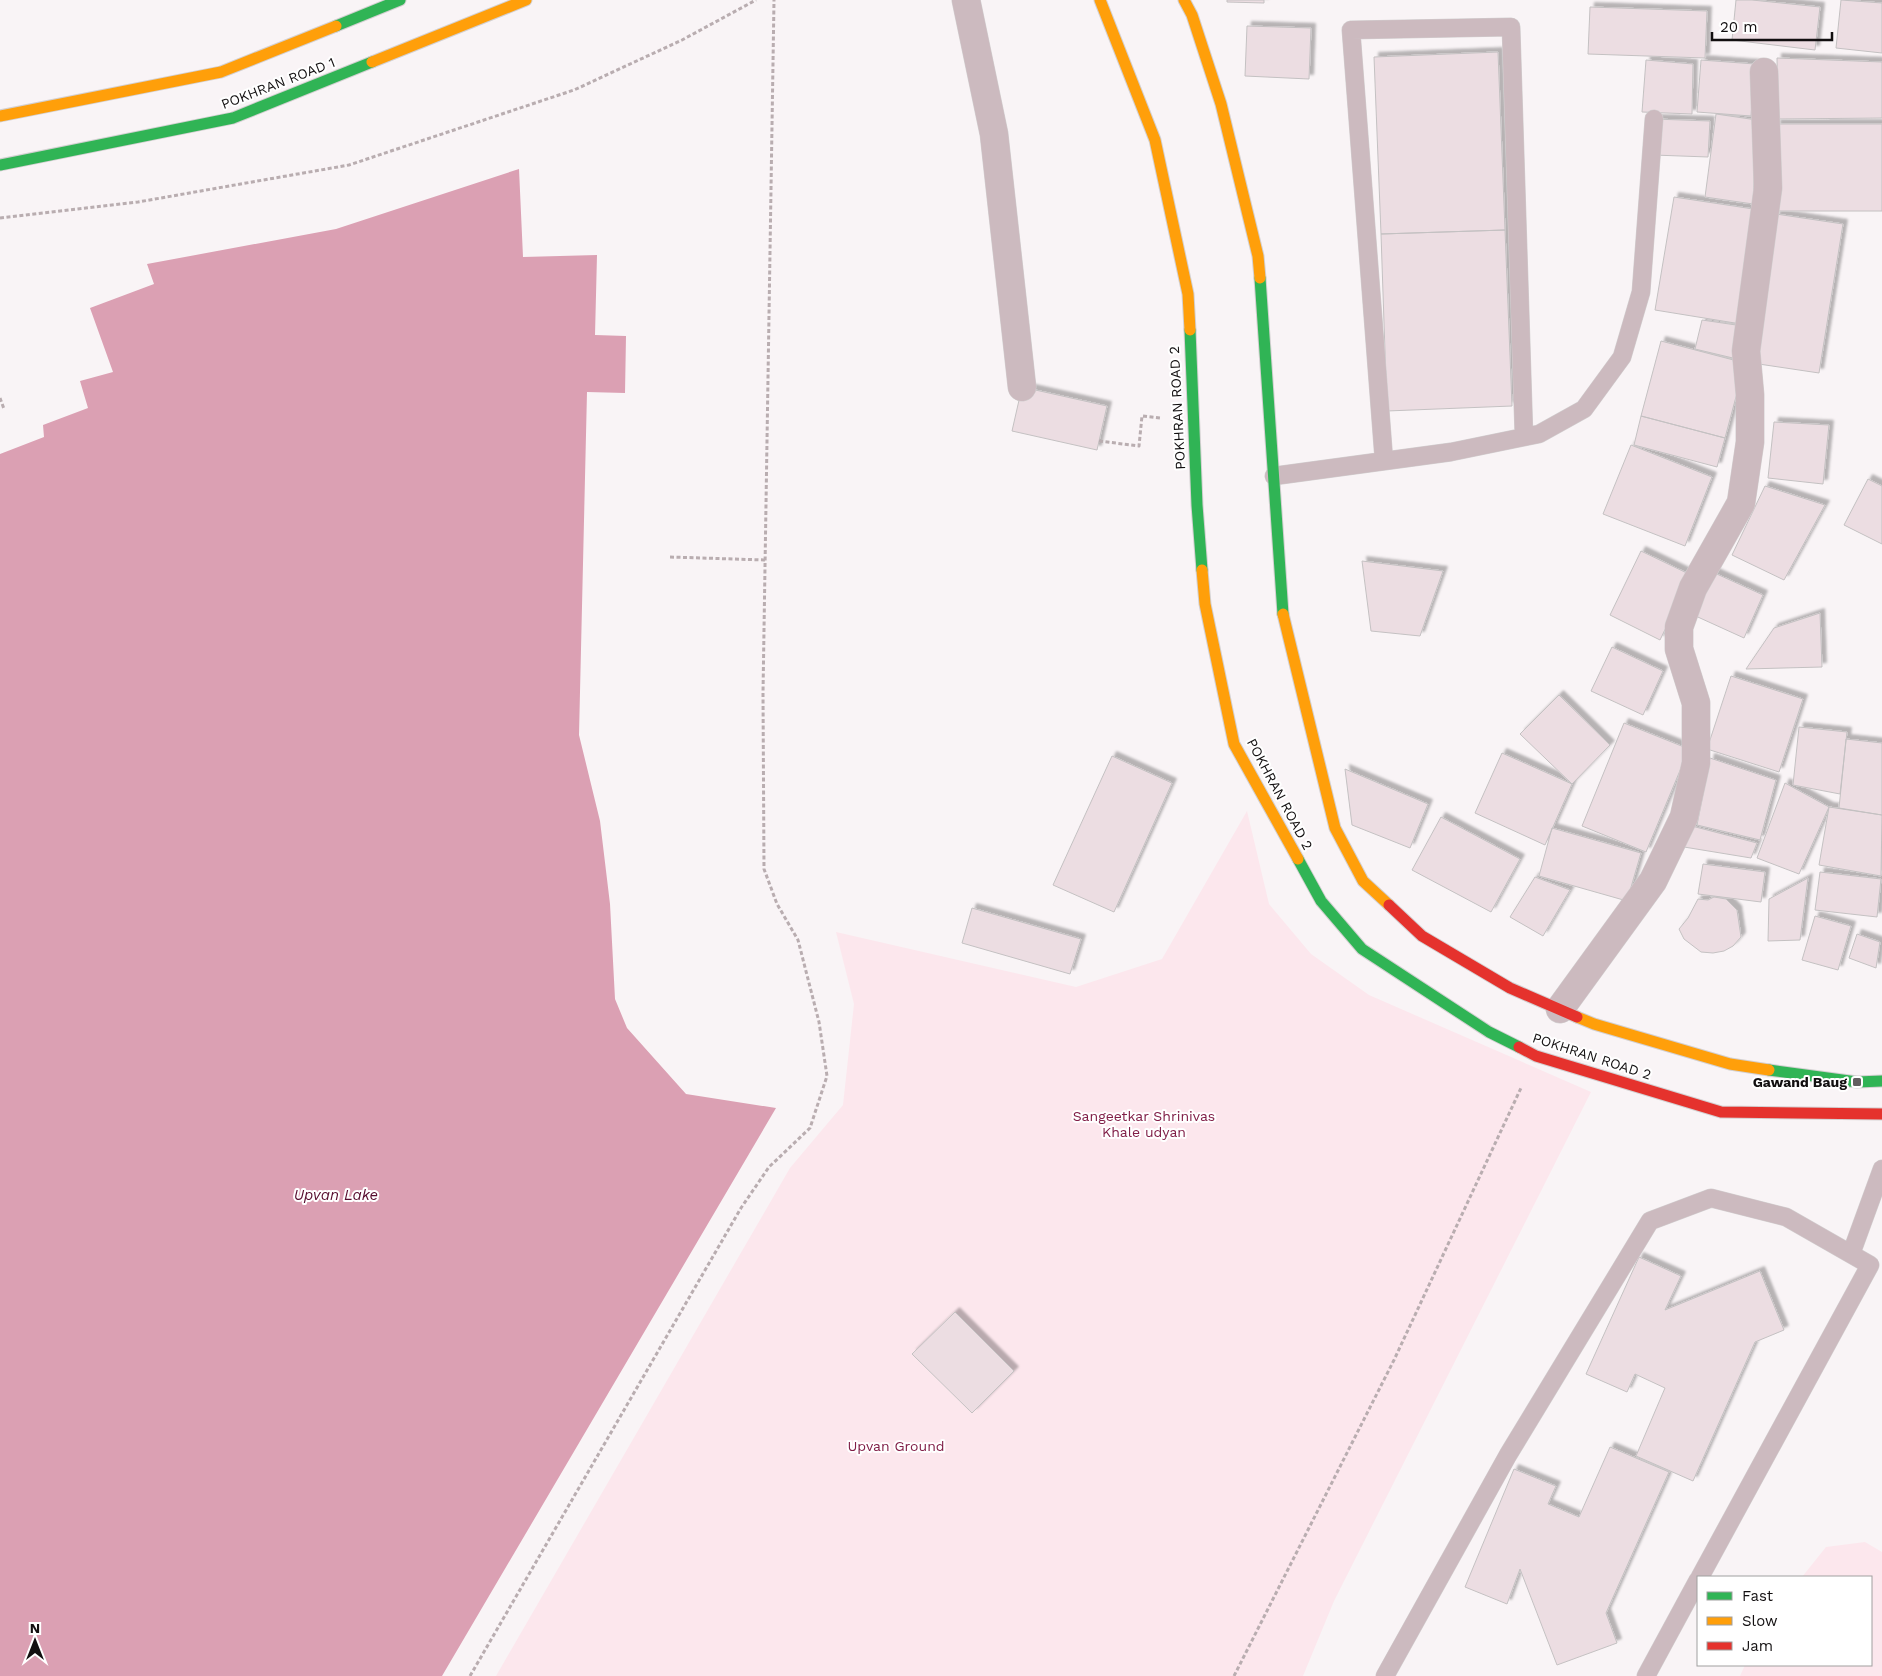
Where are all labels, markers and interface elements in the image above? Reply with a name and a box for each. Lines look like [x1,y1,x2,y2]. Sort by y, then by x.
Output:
scale bar [1712,10,1832,42]
text: 20 m [1720,18,1758,36]
street label: POKHRAN ROAD 1 [219,54,337,112]
street label: POKHRAN ROAD 2 [1166,346,1188,470]
street label: POKHRAN ROAD 2 [1244,736,1316,852]
street label: POKHRAN ROAD 2 [1531,1029,1653,1083]
place label: Gawand Baug [1753,1074,1847,1090]
marker: Gawand Baug [1851,1076,1863,1088]
park label: Sangeetkar Shrinivas Khale udyan [1073,1108,1215,1140]
water label: Upvan Lake [294,1186,378,1204]
park label: Upvan Ground [847,1438,945,1454]
legend [1697,1576,1872,1666]
text: Fast [1742,1587,1774,1605]
text: Slow [1742,1612,1778,1630]
north arrow [10,1616,60,1666]
text: N [30,1620,40,1636]
text: Jam [1742,1637,1773,1655]

